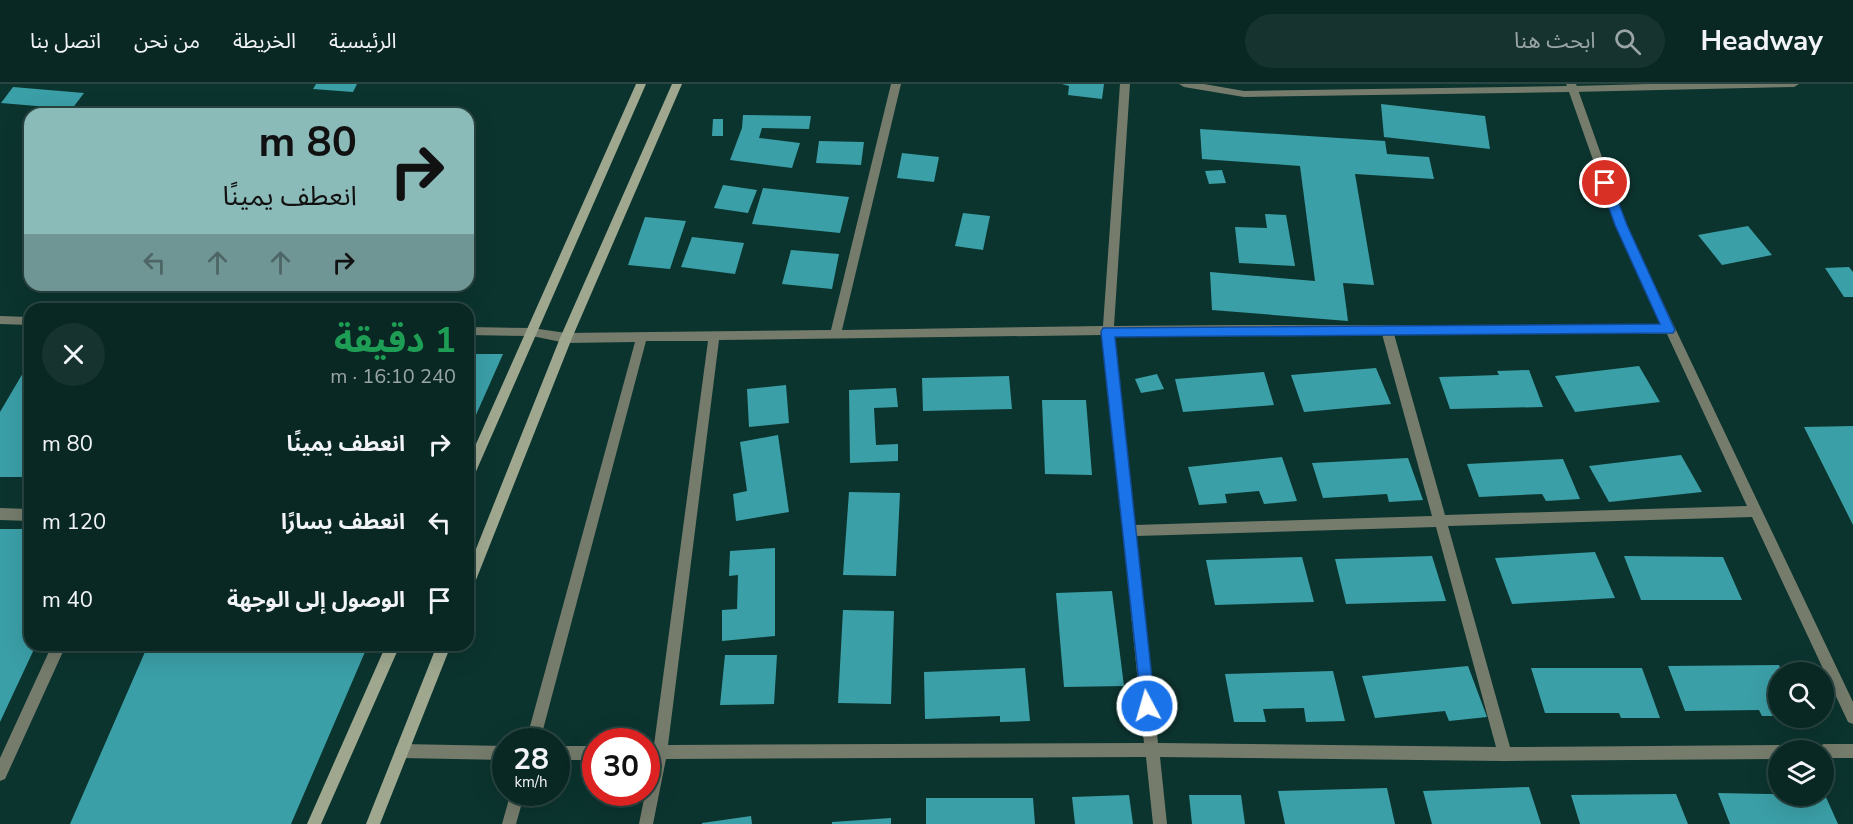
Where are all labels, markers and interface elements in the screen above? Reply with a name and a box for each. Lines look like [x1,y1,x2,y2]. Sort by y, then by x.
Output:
search box [1245,14,1665,68]
text: Headway [1701,22,1823,60]
icon: search [1611,25,1644,58]
text: ابحث هنا [1514,26,1596,56]
text: اتصل بنا [30,27,101,55]
text: من نحن [134,27,200,55]
text: الخريطة [233,27,296,55]
text: الرئيسية [329,27,396,55]
text: 80 m [258,114,357,171]
icon: right [378,132,456,210]
pin [1579,157,1630,208]
icon: arrive [1588,166,1621,199]
text: انعطف يمينًا [223,178,357,215]
icon: left [138,246,171,279]
icon: ahead [201,246,234,279]
icon: ahead [264,246,297,279]
icon: right [327,246,360,279]
text: 1 دقيقة [334,316,456,365]
button: close [42,323,105,386]
text: 240 m · 16:10 [330,363,456,390]
icon: right [423,428,456,461]
text: 80 m [42,429,93,459]
text: انعطف يمينًا [287,429,405,459]
icon: left [423,506,456,539]
text: 120 m [42,507,106,537]
text: انعطف يسارًا [281,507,405,537]
icon: arrive [423,584,456,617]
text: 40 m [42,585,93,615]
text: الوصول إلى الوجهة [227,585,405,615]
map controls [1768,662,1834,806]
button: search [1768,662,1834,728]
position arrow [1115,674,1179,738]
speed limit sign: 30 [582,728,660,806]
text: 28 [513,739,549,780]
button: layers [1768,740,1834,806]
text: km/h [514,772,548,792]

